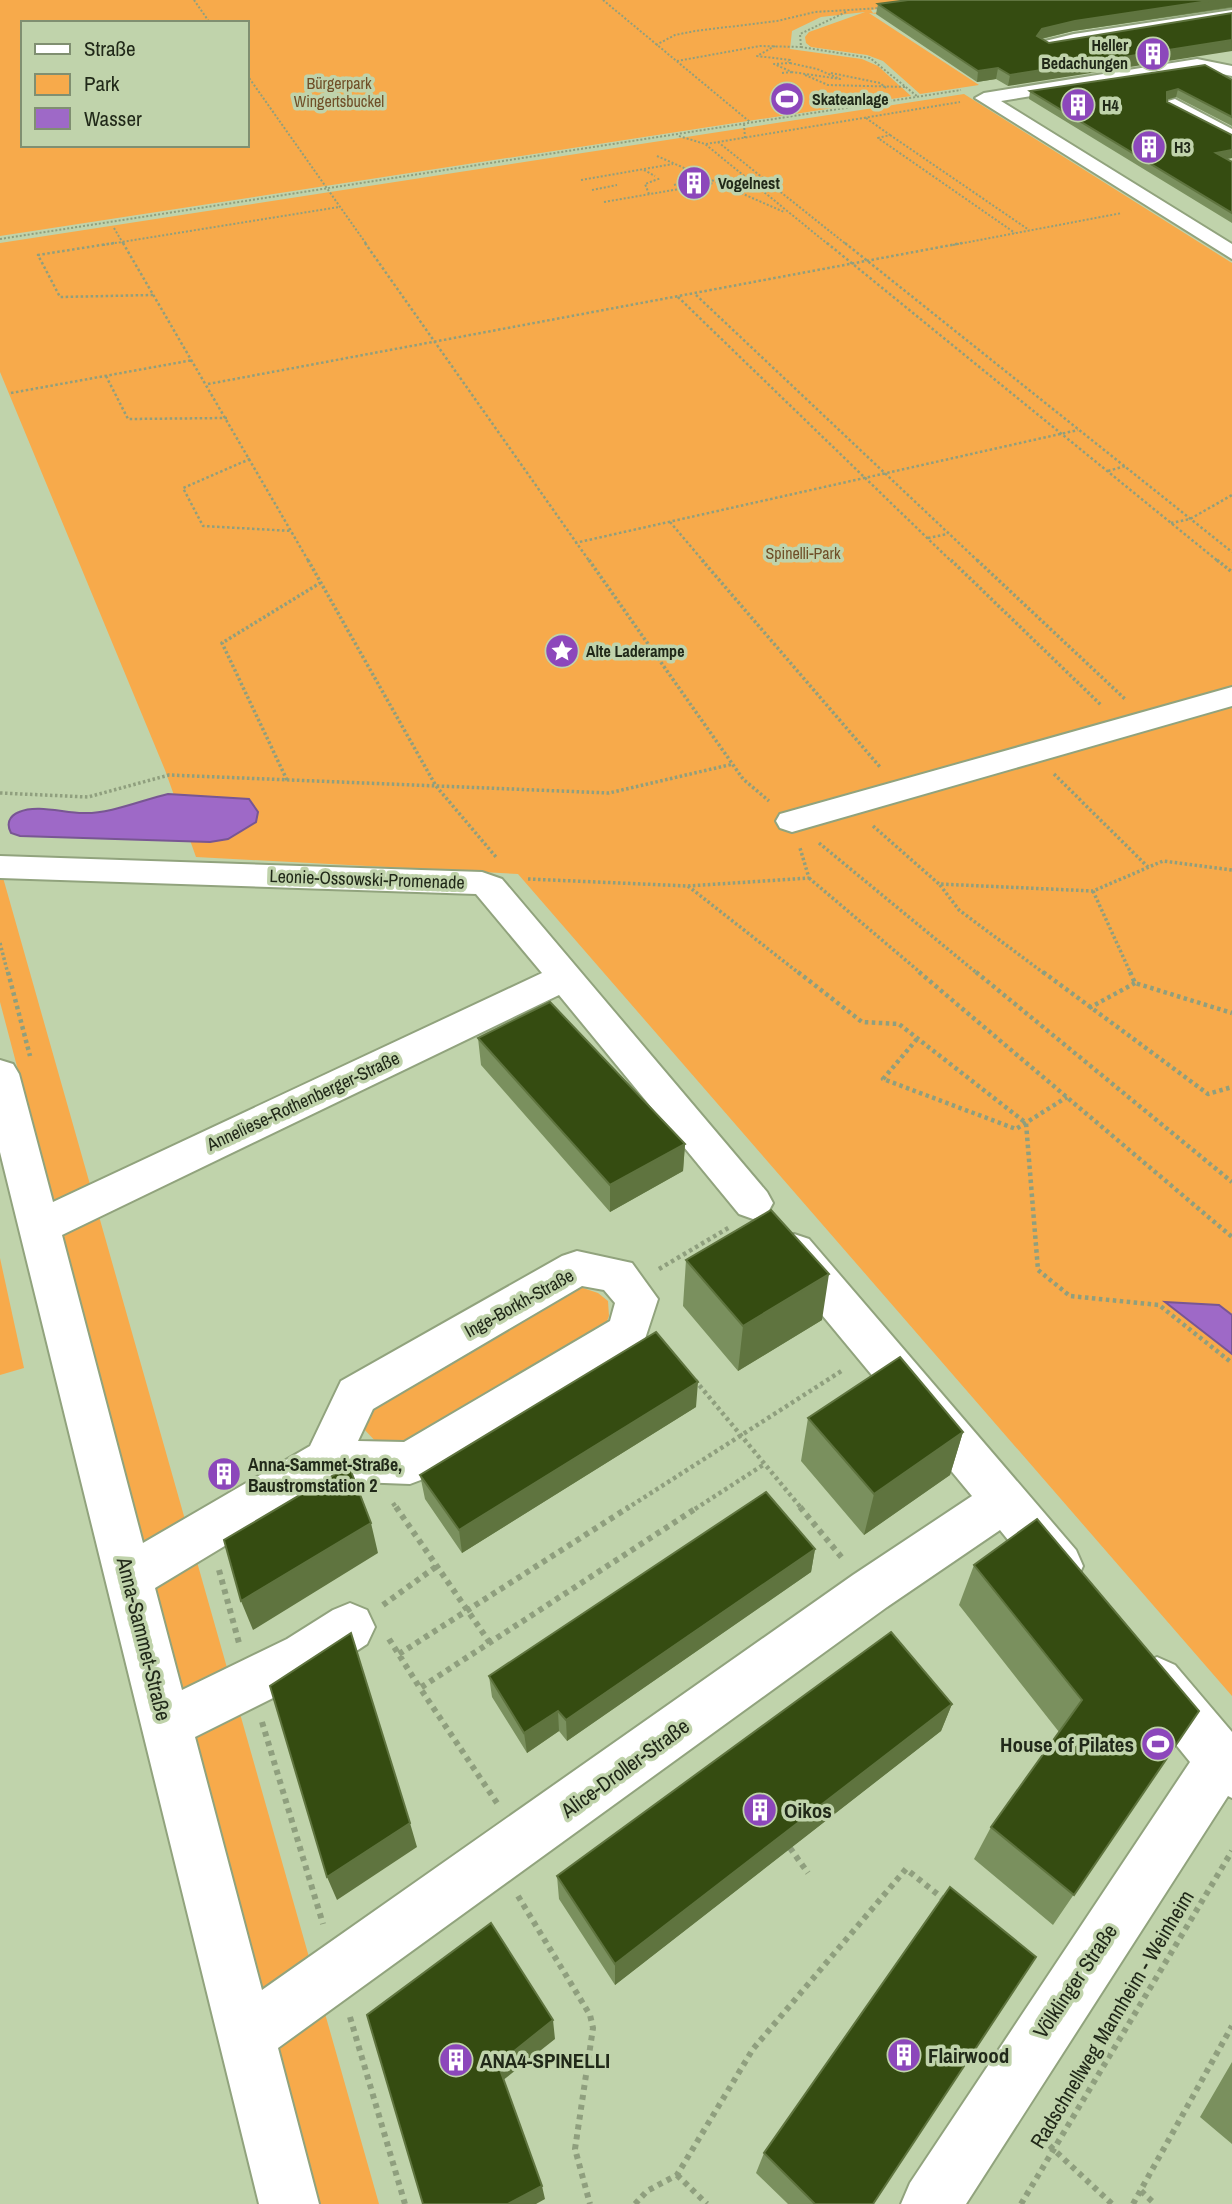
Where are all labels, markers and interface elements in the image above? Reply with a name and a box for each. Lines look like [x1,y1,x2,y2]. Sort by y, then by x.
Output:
legend [21,21,248,147]
text: Straße [84,34,136,63]
place label: Heller Bedachungen [1041,34,1129,74]
building icon: Heller Bedachungen [1134,35,1172,73]
text: Park [84,69,120,98]
park label: Bürgerpark Wingertsbuckel [294,72,384,112]
sports icon: Skateanlage [768,80,806,118]
building icon: H4 [1059,86,1097,124]
place label: Skateanlage [812,88,889,110]
place label: H4 [1102,94,1119,116]
text: Wasser [84,104,142,133]
building icon: H3 [1130,128,1168,166]
place label: H3 [1174,136,1191,158]
building icon: Vogelnest [675,164,713,202]
place label: Vogelnest [718,172,780,194]
park label: Spinelli-Park [765,542,841,564]
place icon: Alte Laderampe [543,632,581,670]
place label: Alte Laderampe [586,640,684,662]
street label: Leonie-Ossowski-Promenade [269,863,465,895]
street label: Anneliese-Rothenberger-Straße [202,1045,403,1157]
street label: Inge-Borkh-Straße [460,1263,578,1343]
place label: Anna-Sammet-Straße, Baustromstation 2 [248,1452,402,1498]
building icon: Anna-Sammet-Straße, Baustromstation 2 [205,1455,243,1493]
street label: Anna-Sammet-Straße [109,1553,178,1724]
street label: Alice-Droller-Straße [554,1712,695,1825]
sports icon: House of Pilates [1139,1725,1177,1763]
place label: House of Pilates [1000,1730,1134,1759]
building icon: Oikos [741,1791,779,1829]
place label: Oikos [784,1796,832,1825]
street label: Radschnellweg Mannheim - Weinheim [1023,1884,1201,2154]
street label: Völklinger Straße [1026,1918,1124,2044]
building icon: Flairwood [885,2036,923,2074]
building icon: ANA4-SPINELLI [437,2041,475,2079]
place label: Flairwood [928,2041,1009,2070]
place label: ANA4-SPINELLI [480,2046,610,2075]

